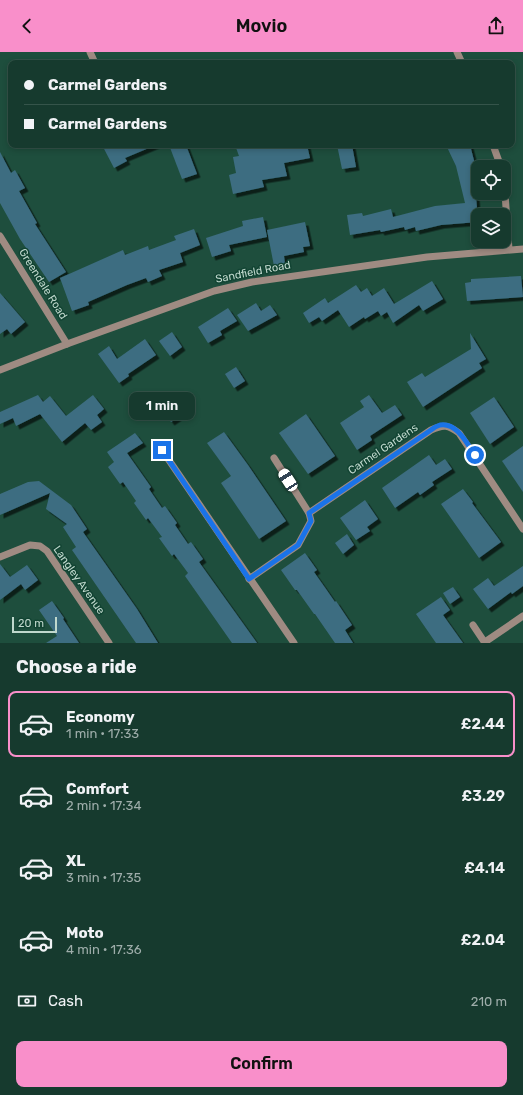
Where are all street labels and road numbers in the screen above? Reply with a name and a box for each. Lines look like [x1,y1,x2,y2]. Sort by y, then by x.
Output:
street label: Greendale Road [16,246,70,322]
street label: Sandfield Road [214,258,292,286]
street label: Carmel Gardens [346,421,421,477]
street label: Langley Avenue [50,543,108,617]

